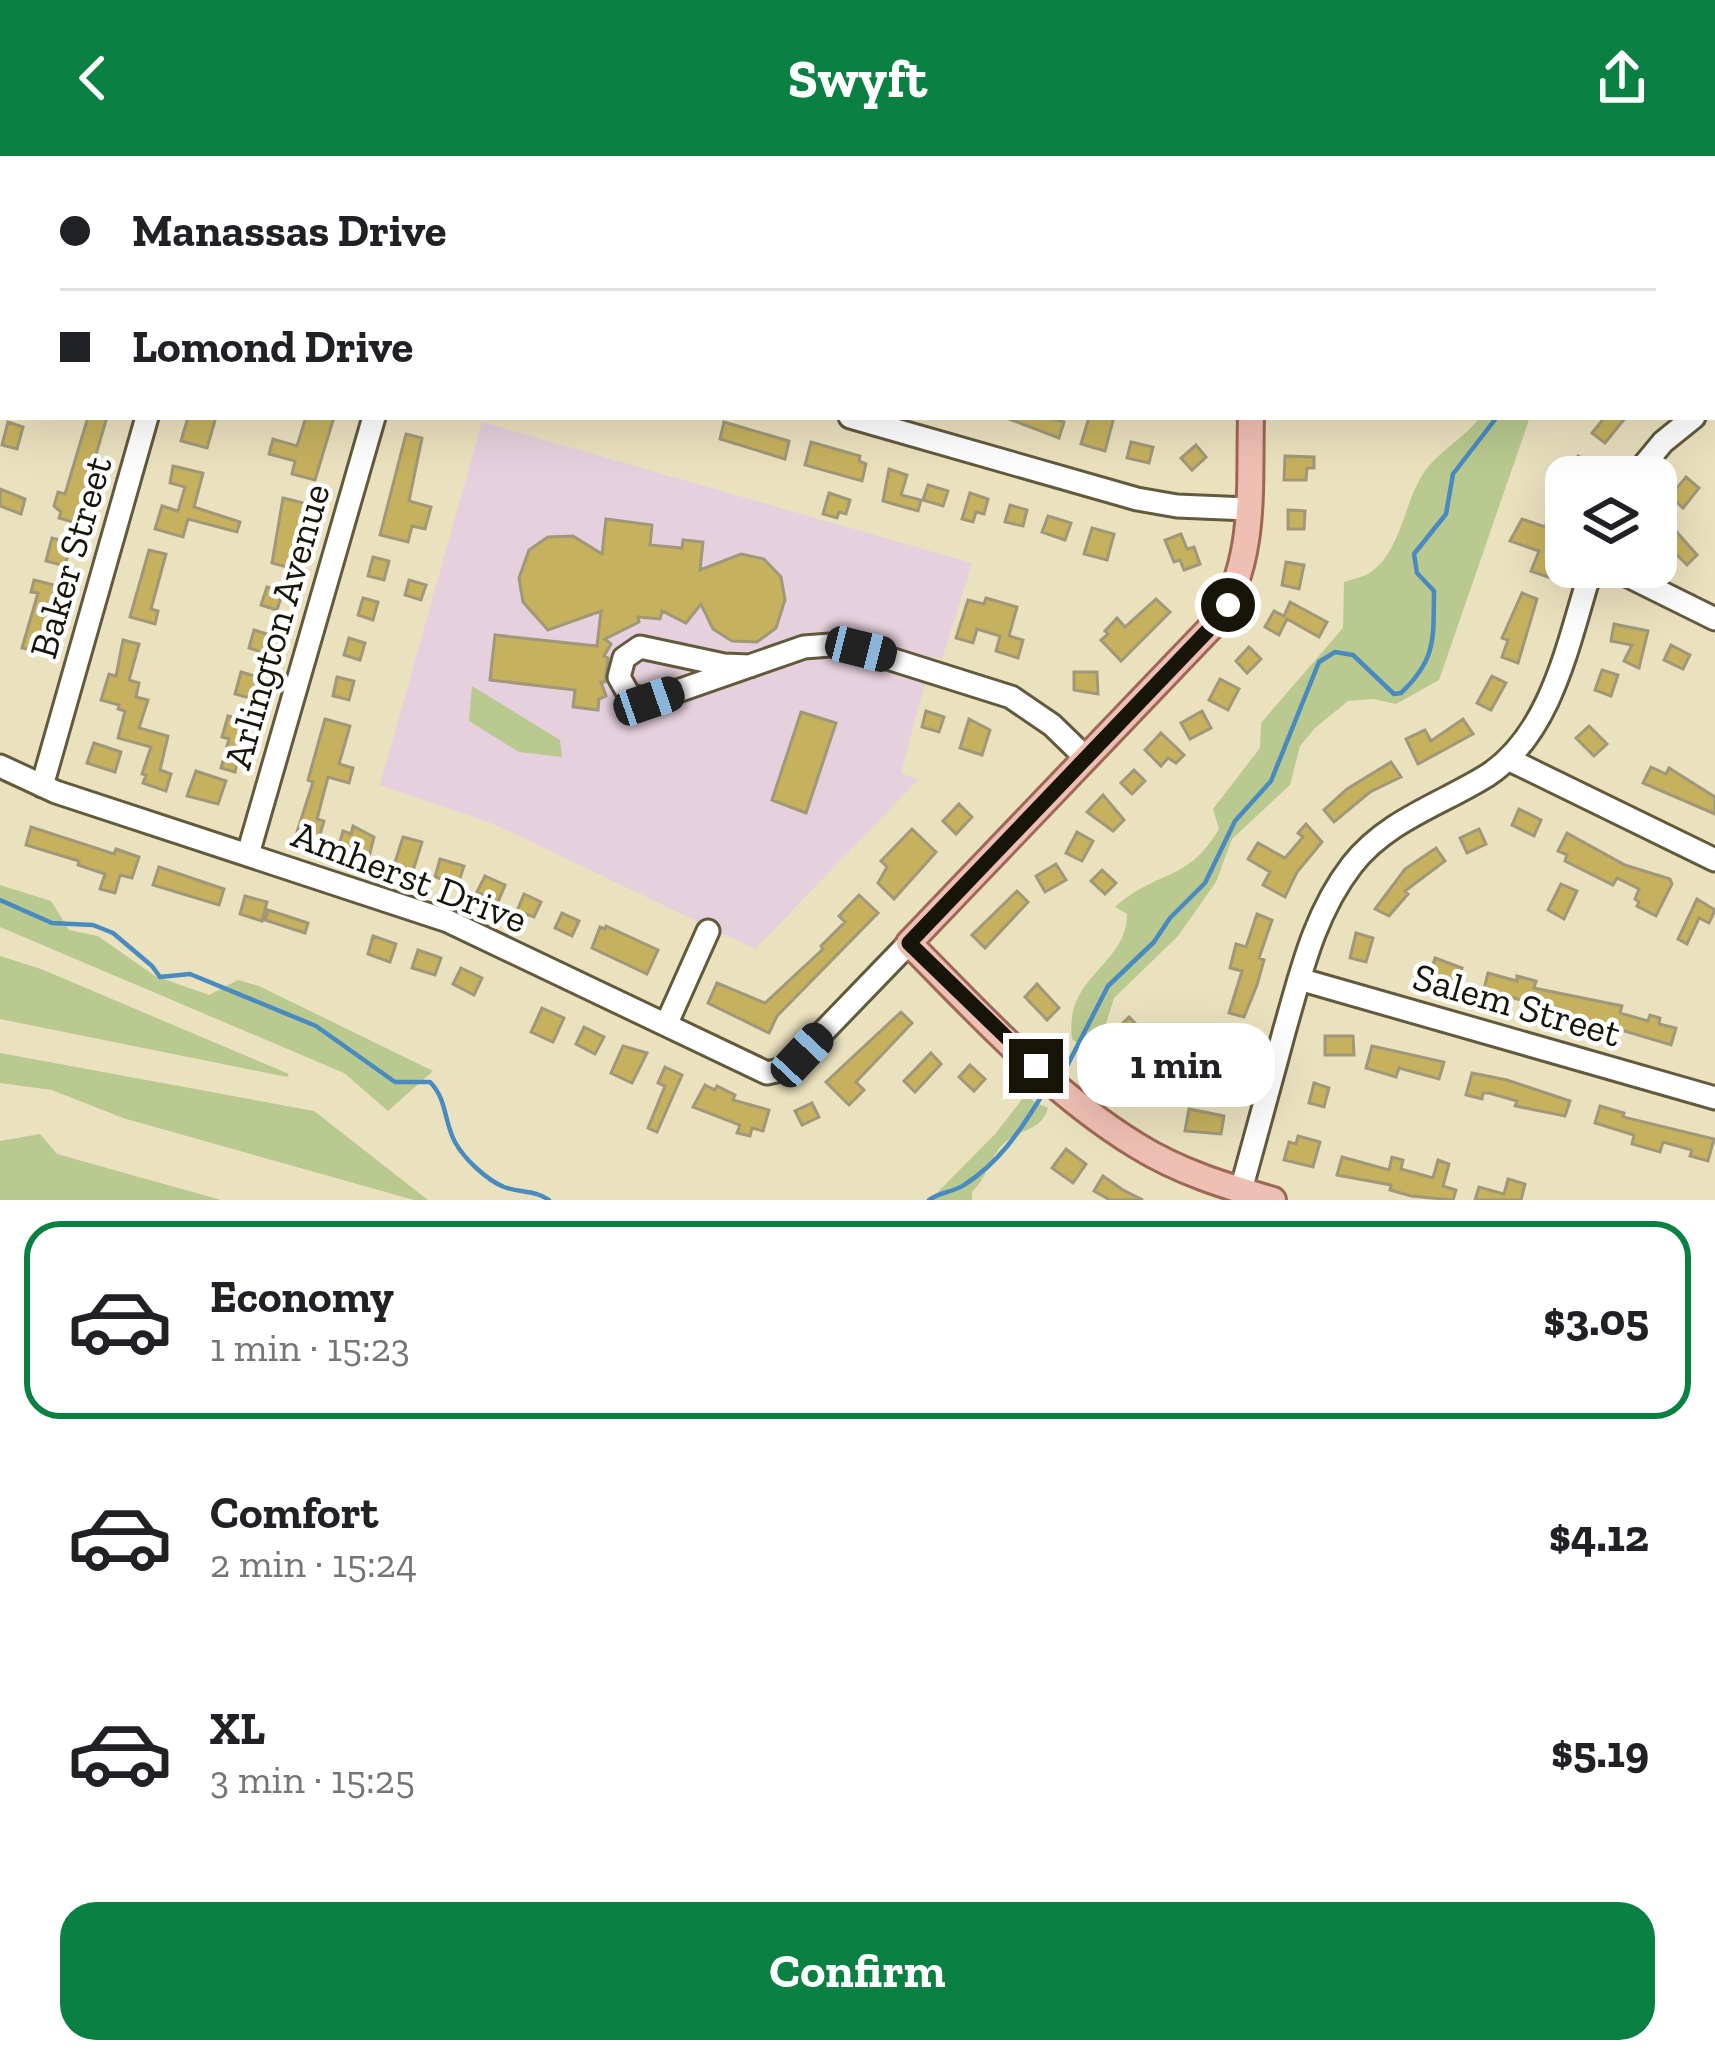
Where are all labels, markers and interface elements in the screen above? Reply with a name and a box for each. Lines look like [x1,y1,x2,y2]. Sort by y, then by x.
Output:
icon: back [60,45,126,111]
icon: share [1589,45,1655,111]
text: Swyft [788,46,927,111]
text: Manassas Drive [132,204,446,258]
text: Lomond Drive [132,320,413,374]
street label: Baker Street [19,450,122,663]
map controls [1545,456,1677,588]
button: layers [1545,456,1677,588]
street label: Arlington Avenue [213,478,340,774]
route start [1201,578,1255,632]
car [822,623,900,675]
car [609,672,689,730]
street label: Amherst Drive [286,810,534,943]
street label: Salem Street [1408,952,1627,1057]
car [764,1016,840,1094]
callout: 1 min [1078,1024,1276,1108]
route end [1009,1039,1063,1093]
text: 1 min [1130,1041,1222,1088]
icon: car [66,1266,174,1374]
text: Economy [210,1270,394,1324]
text: $3.05 [1543,1293,1649,1347]
text: 1 min · 15:23 [210,1324,410,1371]
icon: car [66,1482,174,1590]
text: Comfort [210,1486,378,1540]
text: $4.12 [1549,1509,1649,1563]
text: 2 min · 15:24 [210,1540,417,1587]
icon: car [66,1698,174,1806]
text: XL [210,1702,265,1756]
text: $5.19 [1551,1725,1649,1779]
text: 3 min · 15:25 [210,1756,415,1803]
button: Confirm [60,1902,1655,2040]

